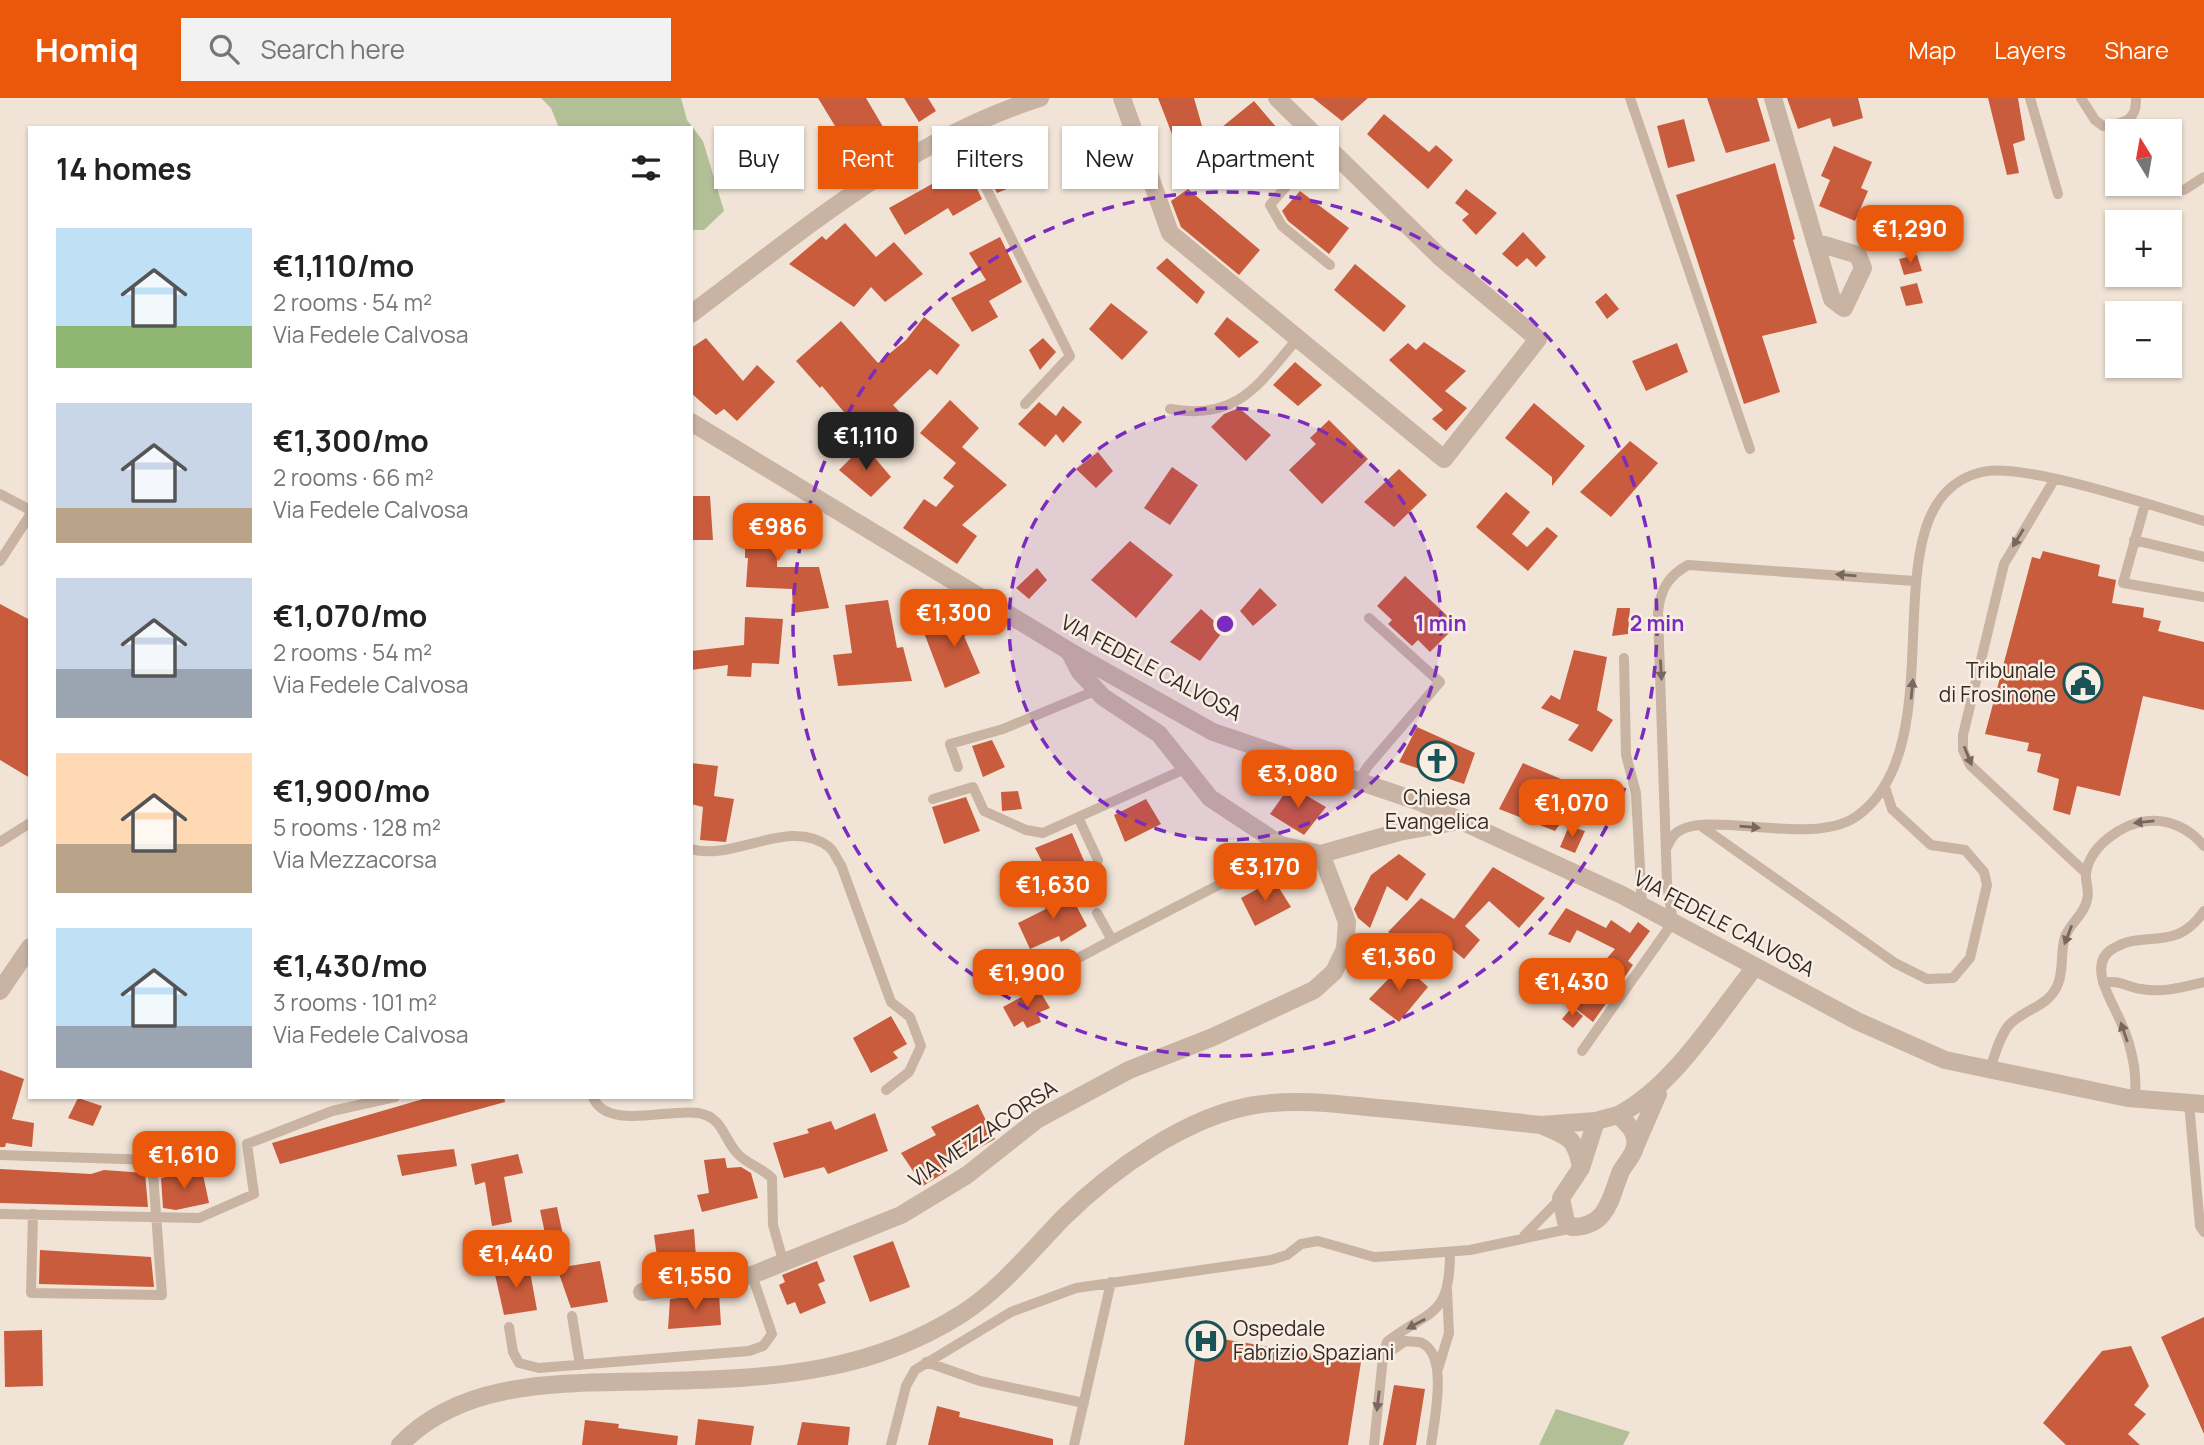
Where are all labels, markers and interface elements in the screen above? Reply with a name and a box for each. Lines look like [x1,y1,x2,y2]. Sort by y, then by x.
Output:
search box [181,18,671,81]
text: Homiq [35,27,139,72]
icon: search [205,30,243,68]
text: Search here [261,31,405,67]
text: Map [1909,33,1956,66]
text: Layers [1994,33,2066,66]
text: Share [2104,33,2169,66]
north arrow [2105,119,2182,196]
map controls [2105,119,2182,378]
chip: Buy [714,126,804,189]
chip: Rent [818,126,918,189]
chip: Filters [932,126,1048,189]
chip: New [1062,126,1158,189]
chip: Apartment [1172,126,1339,189]
text: 14 homes [56,148,192,189]
icon: filters [627,149,665,187]
pin: €1,290 [1853,206,1967,265]
button: + [2105,210,2182,287]
text: €1,290 [1873,212,1947,244]
text: €1,110/mo [273,245,414,286]
icon: home [112,256,196,340]
text: 2 rooms · 54 m² [273,286,432,318]
button: − [2105,301,2182,378]
text: Via Fedele Calvosa [273,318,469,350]
pin: €1,110 [809,412,923,472]
text: €1,110 [834,419,898,451]
text: €1,300/mo [273,420,429,461]
icon: home [112,431,196,515]
text: 2 rooms · 66 m² [273,461,434,493]
text: Via Fedele Calvosa [273,493,469,525]
pin: €986 [737,504,819,563]
text: €986 [749,510,807,542]
one-way arrow [2012,529,2025,548]
one-way arrow [1835,569,1857,580]
pin: €1,300 [897,589,1011,649]
text: €1,070/mo [273,595,427,636]
text: €1,300 [916,596,992,628]
icon: home [112,606,196,690]
street label: VIA FEDELE CALVOSA [1056,608,1247,727]
text: 1 min [1415,609,1467,637]
text: 2 min [1630,609,1684,637]
centre of rings [1213,612,1237,636]
text: 2 rooms · 54 m² [273,636,432,668]
place label: Tribunale di Frosinone [1939,656,2056,708]
one-way arrow [1655,659,1666,681]
public building icon: Tribunale di Frosinone [2062,662,2104,704]
text: Via Fedele Calvosa [273,668,469,700]
one-way arrow [1907,678,1918,700]
church icon: Chiesa Evangelica [1416,740,1458,782]
one-way arrow [1962,746,1973,767]
pin: €3,080 [1241,750,1355,810]
text: €3,080 [1258,757,1338,789]
text: €1,900/mo [273,770,430,811]
pin: €1,070 [1515,780,1629,839]
icon: home [112,781,196,865]
place label: Chiesa Evangelica [1385,783,1489,835]
text: €1,070 [1535,786,1609,818]
text: 5 rooms · 128 m² [273,811,441,843]
one-way arrow [2133,817,2155,828]
one-way arrow [1739,822,1761,833]
text: Via Mezzacorsa [273,843,437,875]
pin: €3,170 [1208,844,1322,903]
text: €3,170 [1230,850,1300,882]
pin: €1,630 [996,862,1110,921]
street label: VIA FEDELE CALVOSA [1629,864,1820,983]
text: €1,630 [1016,868,1090,900]
one-way arrow [2062,925,2073,946]
pin: €1,360 [1342,934,1456,993]
text: €1,360 [1362,940,1436,972]
text: €1,430/mo [273,945,427,986]
pin: €1,900 [970,950,1084,1009]
icon: home [112,956,196,1040]
text: €1,900 [989,956,1065,988]
pin: €1,430 [1515,958,1629,1018]
text: €1,430 [1535,965,1609,997]
text: 3 rooms · 101 m² [273,986,437,1018]
text: Via Fedele Calvosa [273,1018,469,1050]
one-way arrow [2118,1021,2129,1042]
street label: VIA MEZZACORSA [903,1073,1062,1193]
pin: €1,610 [127,1132,241,1191]
text: €1,610 [149,1138,220,1170]
pin: €1,440 [459,1230,573,1290]
text: €1,440 [479,1237,553,1269]
pin: €1,550 [638,1252,752,1312]
text: €1,550 [658,1259,732,1291]
place label: Ospedale Fabrizio Spaziani [1233,1314,1394,1366]
one-way arrow [1406,1318,1426,1330]
hospital icon: Ospedale Fabrizio Spaziani [1185,1320,1227,1362]
one-way arrow [1372,1390,1383,1412]

